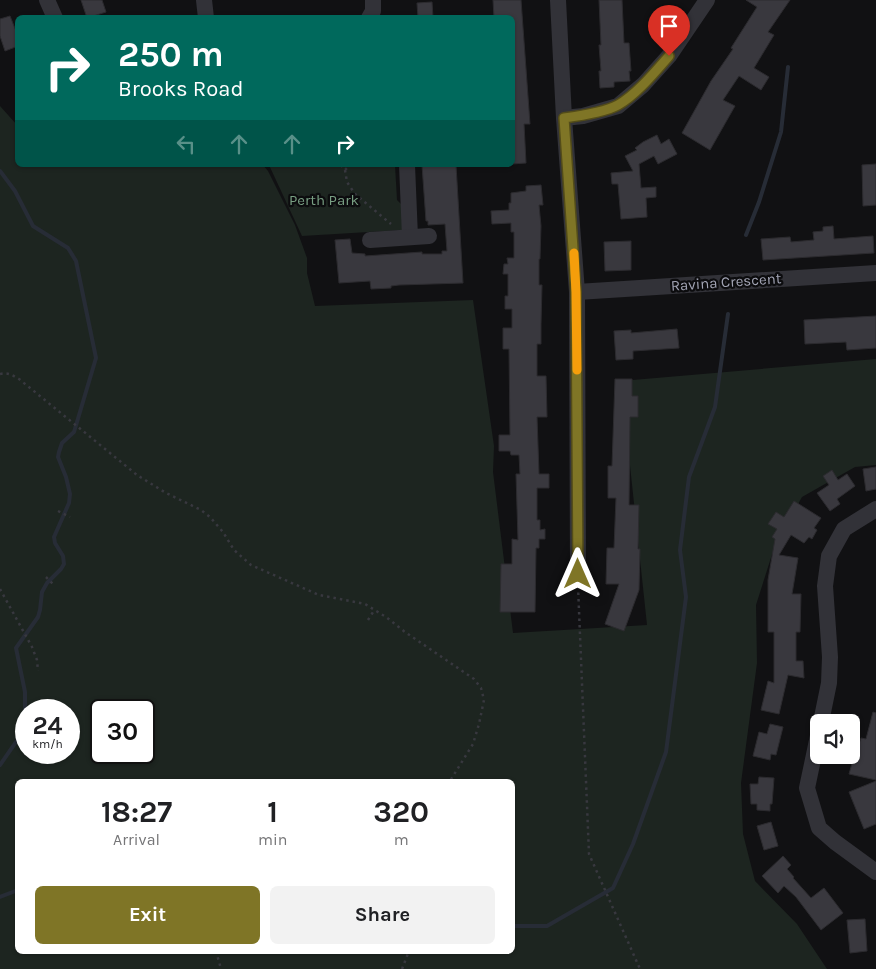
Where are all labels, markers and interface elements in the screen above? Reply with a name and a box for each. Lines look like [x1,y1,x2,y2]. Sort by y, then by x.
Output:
pin [648,5,690,56]
icon: arrive [655,12,683,40]
text: 250 m [118,34,224,75]
icon: right [35,35,100,100]
text: Brooks Road [118,76,244,102]
icon: left [172,130,200,158]
icon: ahead [225,130,253,158]
icon: ahead [278,130,306,158]
icon: right [331,130,359,158]
park label: Perth Park [289,191,359,209]
street label: Ravina Crescent [670,269,782,295]
position arrow [551,547,603,599]
speed limit sign: 30 [90,699,155,764]
text: 24 [32,711,63,740]
map controls [810,714,860,764]
button: sound [810,714,860,764]
text: km/h [32,737,63,751]
text: 18:27 [101,794,172,830]
text: 1 [267,794,278,830]
text: 320 [373,794,429,830]
text: Arrival [113,830,160,849]
text: min [258,830,287,849]
text: m [394,830,409,849]
button: Exit [35,886,260,944]
button: Share [270,886,495,944]

